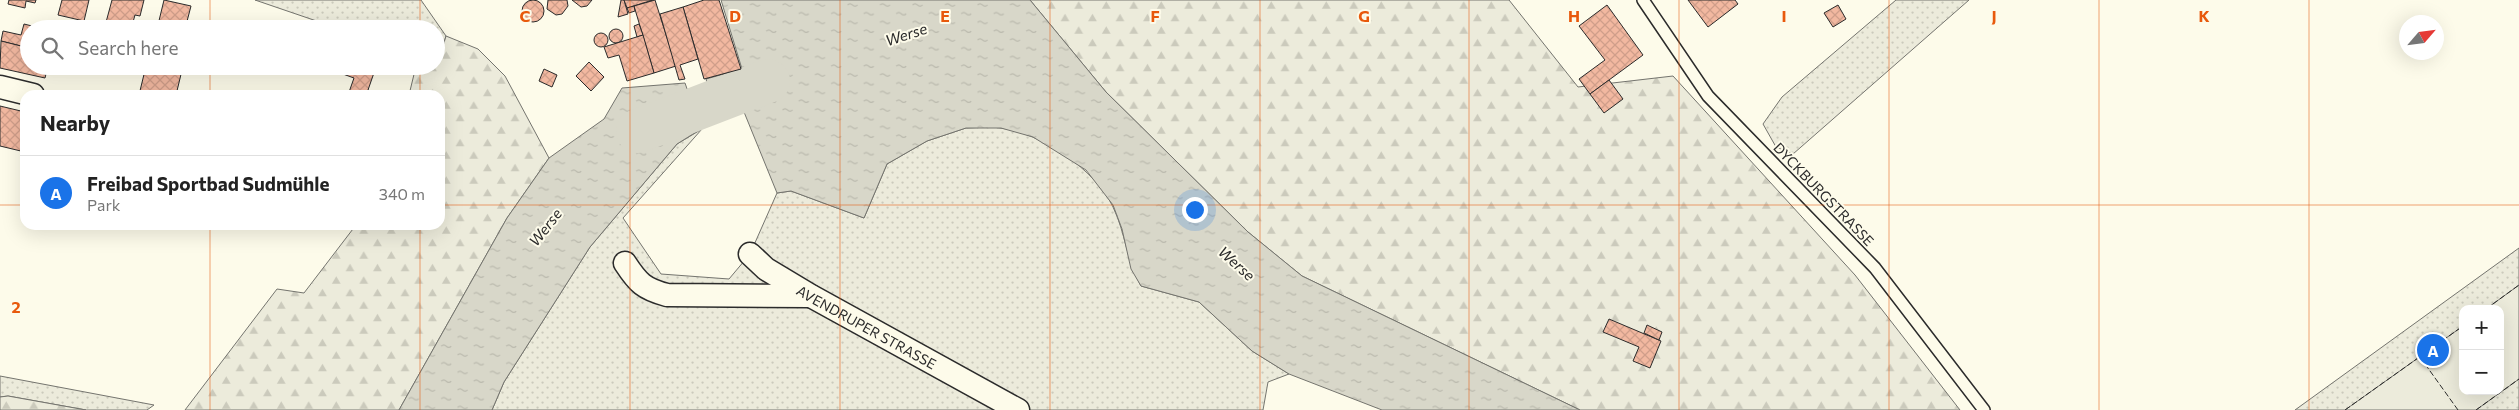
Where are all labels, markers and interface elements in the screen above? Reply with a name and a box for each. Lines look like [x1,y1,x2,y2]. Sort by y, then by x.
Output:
text: C [520,6,531,25]
text: D [729,6,741,25]
text: E [940,6,950,25]
text: F [1150,6,1160,25]
text: G [1358,6,1370,25]
text: H [1568,6,1580,25]
text: I [1781,6,1787,25]
text: J [1991,6,1997,25]
text: K [2198,6,2210,25]
north arrow [2399,15,2444,60]
water label: Werse [883,19,929,49]
search box [20,20,445,75]
icon: search [38,34,66,62]
text: Search here [78,36,178,59]
text: Nearby [40,110,110,135]
street label: DYCKBURGSTRASSE [1770,139,1878,249]
text: Freibad Sportbad Sudmühle [87,172,330,195]
text: A [50,184,62,203]
text: 340 m [379,184,425,203]
text: Park [87,195,120,214]
your location [1182,197,1208,223]
water label: Werse [525,205,565,249]
water label: Werse [1215,242,1259,284]
street label: AVENDRUPER STRASSE [794,281,939,372]
text: 2 [11,297,21,316]
map controls [2459,305,2504,395]
button: + [2459,305,2504,350]
pin: A [2417,331,2449,369]
button: − [2459,350,2504,395]

